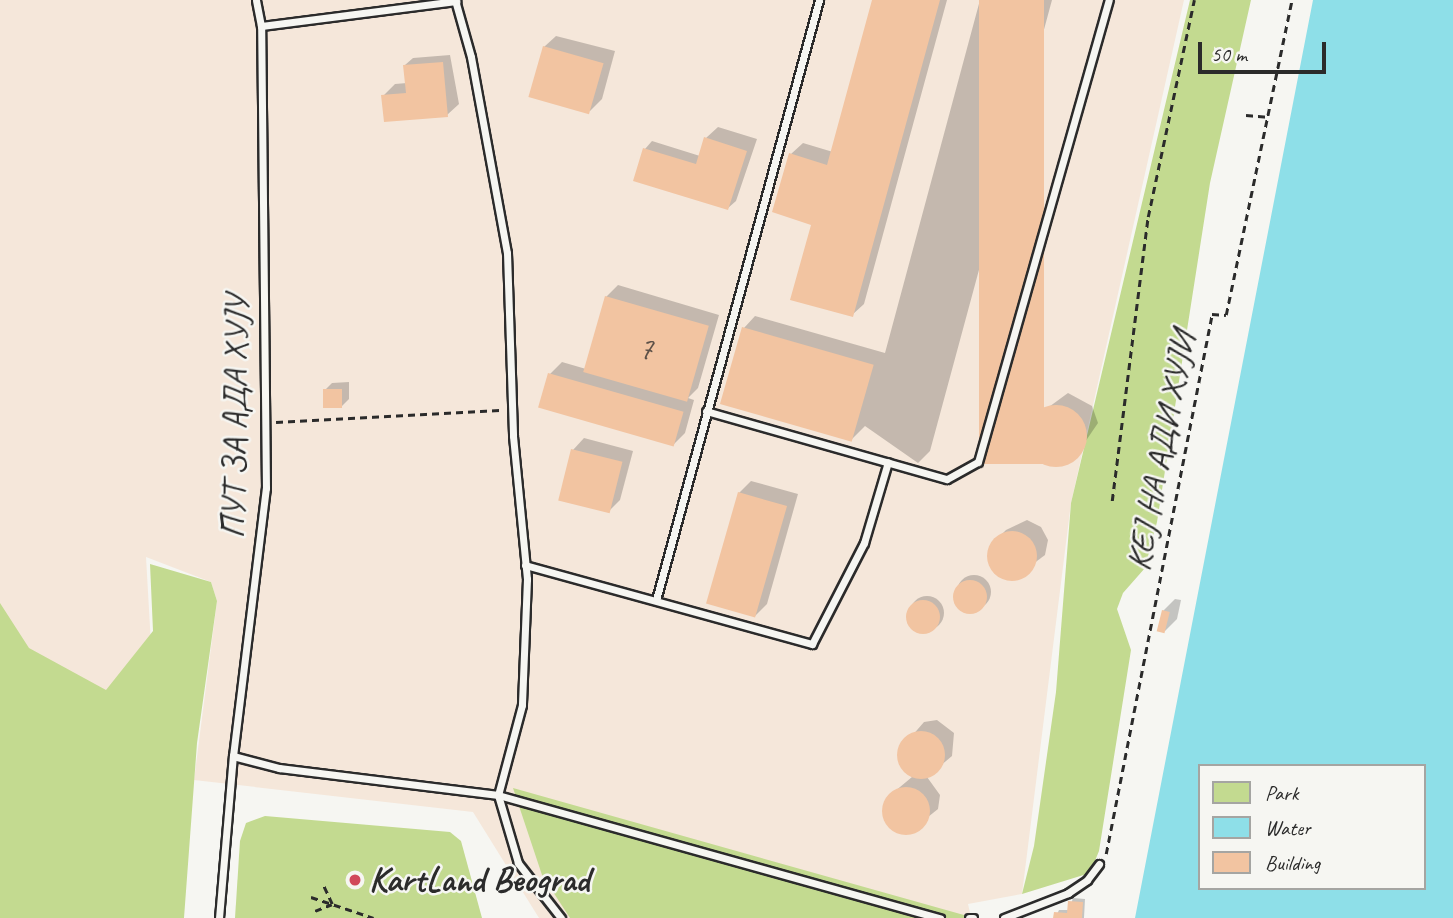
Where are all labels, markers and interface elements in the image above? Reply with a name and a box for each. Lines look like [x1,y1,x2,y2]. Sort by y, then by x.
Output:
scale bar [1201,28,1329,72]
text: 50 m [1211,41,1247,67]
street label: ПУТ ЗА АДА ХУЈУ [212,296,258,538]
street label: КЕЈ НА АДИ ХУЈИ [1117,328,1205,574]
house number: 7 [639,330,653,368]
legend [1198,764,1425,890]
text: Park [1265,780,1298,806]
text: Water [1265,815,1311,841]
text: Building [1265,850,1320,876]
place label: KartLand Beograd [369,859,590,901]
marker: KartLand Beograd [347,872,363,888]

